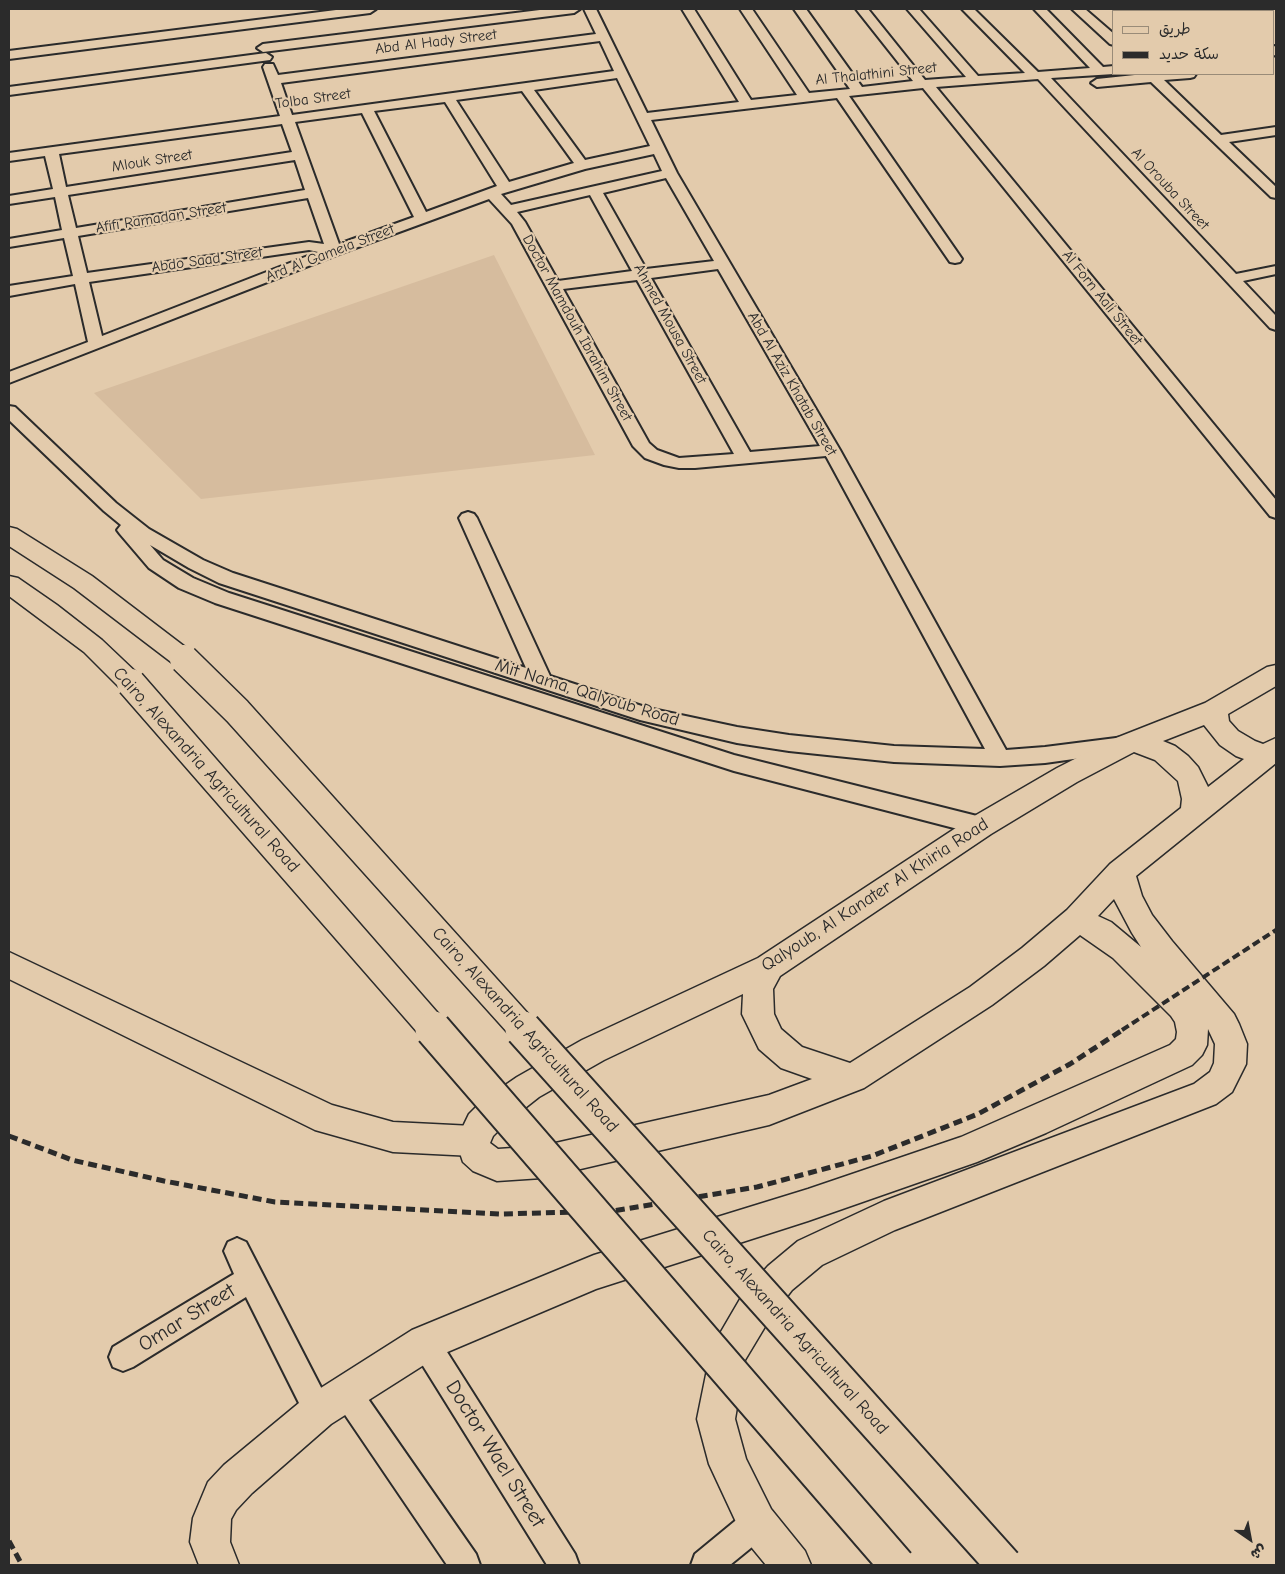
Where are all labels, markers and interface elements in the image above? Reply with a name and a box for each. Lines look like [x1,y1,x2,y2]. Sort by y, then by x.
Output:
legend [1112,10,1275,75]
text: طريق [1159,20,1191,38]
street label: Abd Al Hady Street [374,26,498,58]
text: سكة حديد [1159,45,1219,63]
street label: Al Thalathini Street [815,59,937,89]
street label: Tolba Street [274,85,352,113]
street label: Al Orouba Street [1127,144,1213,234]
street label: Mlouk Street [110,146,194,176]
street label: Afifi Ramadan Street [94,199,228,237]
street label: Ard Al Gameia Street [263,220,397,286]
street label: Doctor Mamdouh Ibrahim Street [518,232,636,424]
street label: Abdo Saad Street [150,243,264,277]
street label: Al Forn Aali Street [1058,247,1146,349]
street label: Ahmed Mousa Street [630,261,710,387]
street label: Abd Al Aziz Khatab Street [743,309,841,459]
street label: Mit Nama, Qalyoub Road [492,655,682,731]
street label: Cairo, Alexandria Agricultural Road [108,663,304,877]
street label: Qalyoub, Al Kanater Al Khiria Road [757,813,993,977]
street label: Cairo, Alexandria Agricultural Road [427,923,623,1137]
street label: Cairo, Alexandria Agricultural Road [697,1225,893,1439]
street label: Omar Street [134,1278,240,1358]
street label: Doctor Wael Street [440,1376,550,1532]
north arrow [1225,1514,1275,1564]
text: ش [1247,1541,1270,1563]

